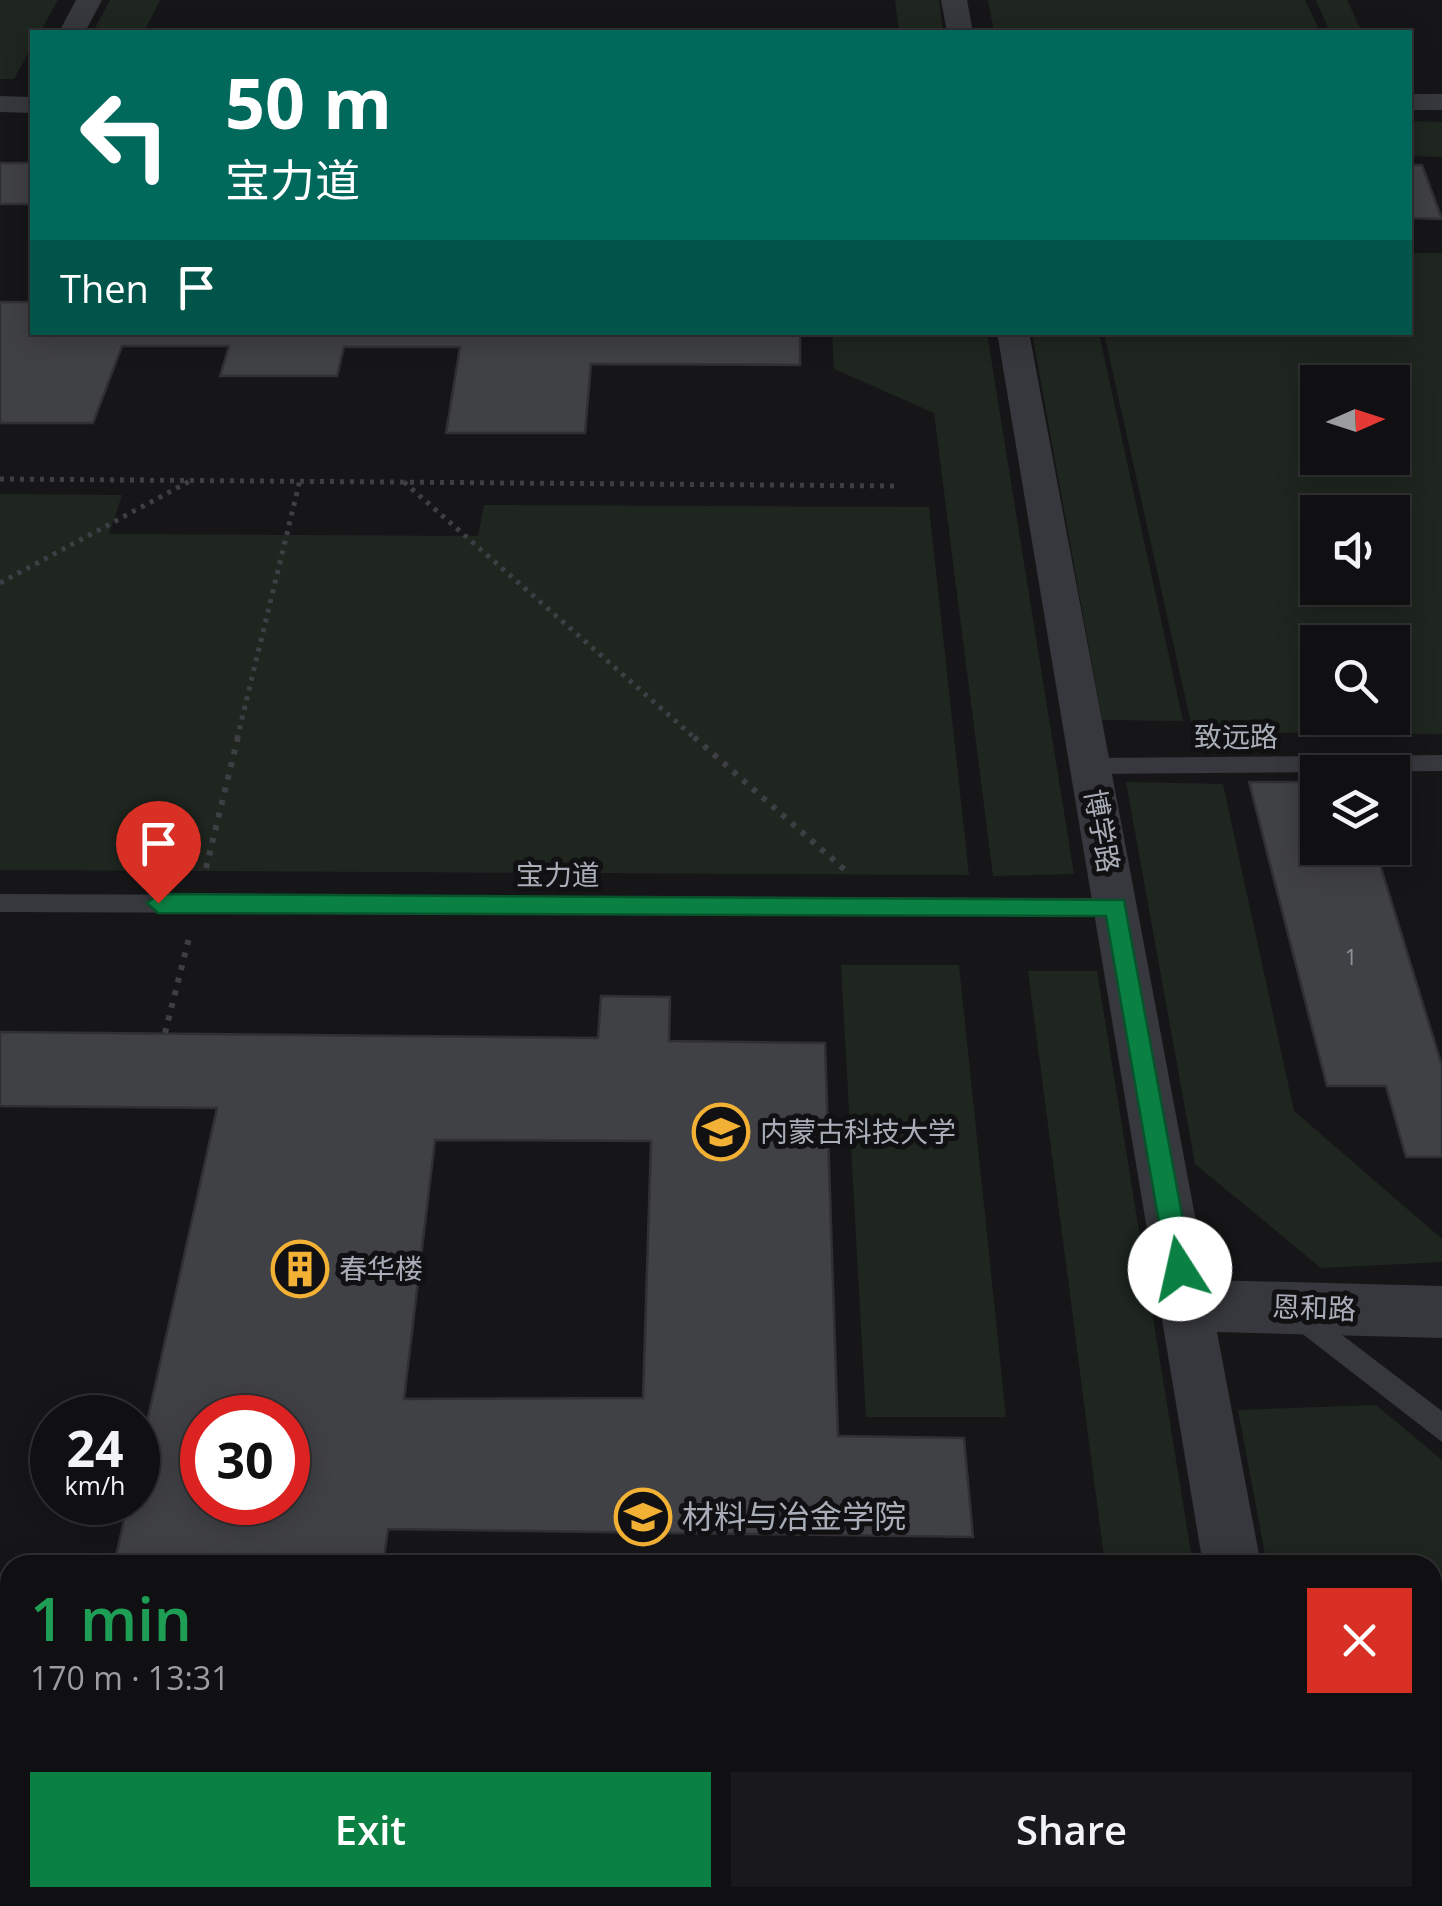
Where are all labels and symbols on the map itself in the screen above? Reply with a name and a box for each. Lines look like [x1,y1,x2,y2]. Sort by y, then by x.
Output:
north arrow [1300,365,1410,475]
street label: 致远路 [1194,717,1278,755]
street label: 博学路 [1077,786,1129,875]
pin [116,801,201,904]
street label: 宝力道 [516,855,600,893]
house number: 1 [1345,941,1357,971]
school or university icon: 内蒙古科技大学 [691,1102,751,1162]
place label: 内蒙古科技大学 [760,1112,956,1150]
position arrow [1128,1217,1232,1321]
building icon: 春华楼 [270,1239,330,1299]
place label: 春华楼 [339,1249,423,1287]
street label: 恩和路 [1271,1287,1357,1327]
speed limit sign: 30 [180,1395,310,1525]
school or university icon: 材料与冶金学院 [613,1487,673,1547]
place label: 材料与冶金学院 [682,1494,906,1537]

